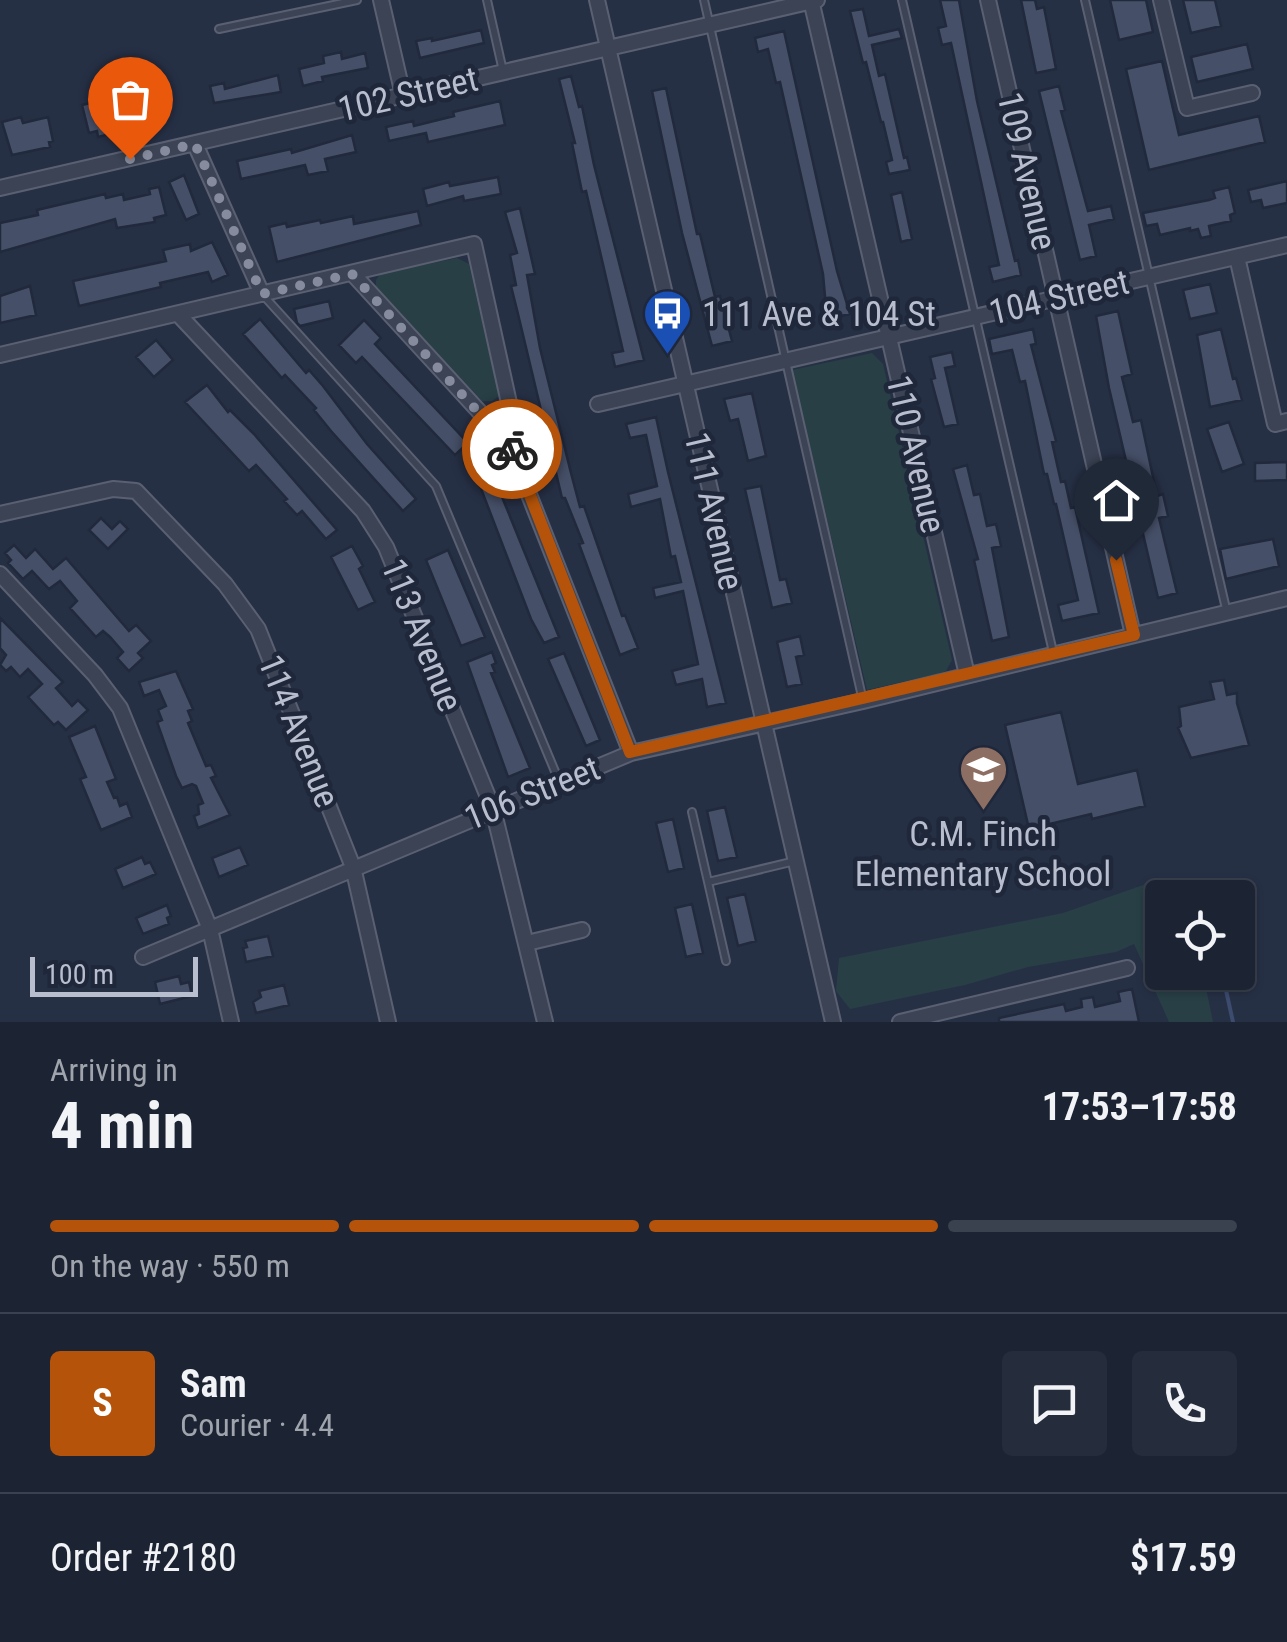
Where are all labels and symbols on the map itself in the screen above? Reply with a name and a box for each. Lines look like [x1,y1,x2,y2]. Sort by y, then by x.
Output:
pin [88,57,173,160]
street label: 102 Street [334,59,482,130]
street label: 109 Avenue [988,88,1065,254]
street label: 104 Street [985,262,1133,333]
bus stop icon: 111 Ave & 104 St [641,288,693,356]
place label: 111 Ave & 104 St [702,294,936,335]
street label: 110 Avenue [877,371,954,537]
courier [462,399,562,499]
street label: 111 Avenue [675,428,752,594]
pin [1074,458,1159,561]
street label: 113 Avenue [372,553,471,717]
street label: 114 Avenue [249,649,348,813]
school or university icon: C.M. Finch Elementary School [957,744,1009,812]
street label: 106 Street [459,748,606,839]
place label: C.M. Finch Elementary School [855,814,1111,895]
scale bar [30,952,198,996]

